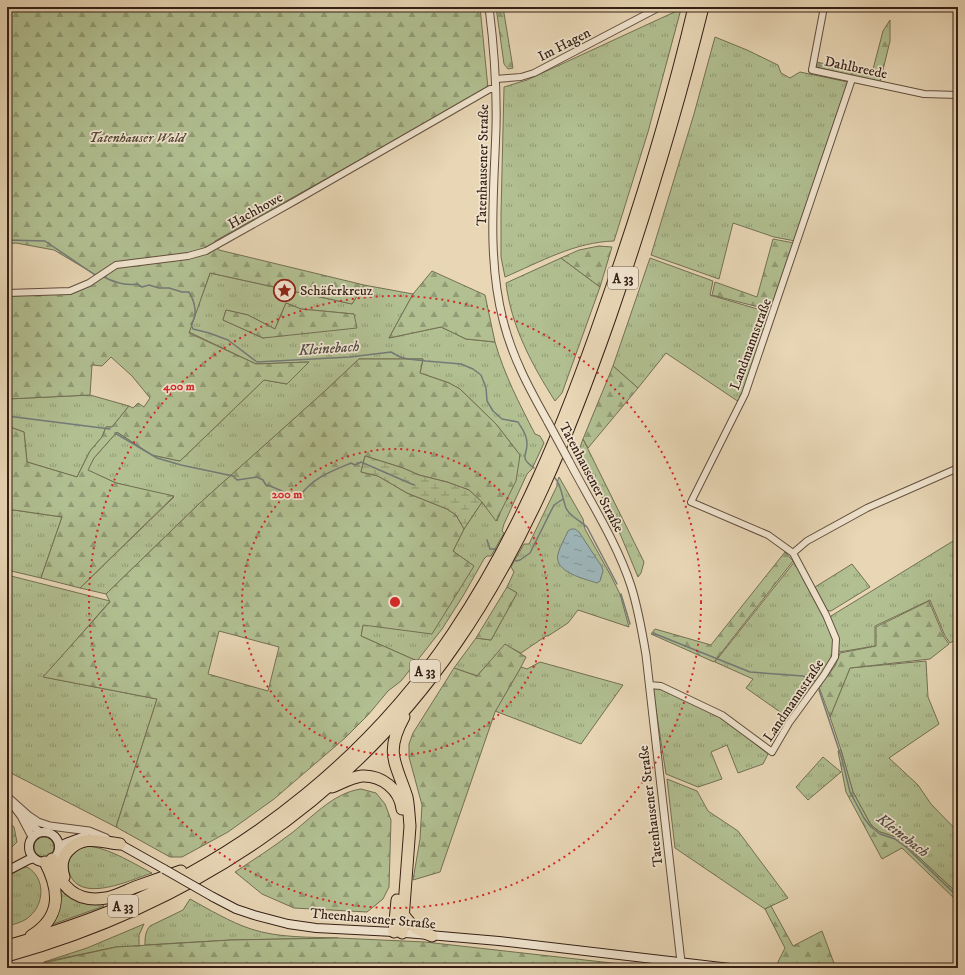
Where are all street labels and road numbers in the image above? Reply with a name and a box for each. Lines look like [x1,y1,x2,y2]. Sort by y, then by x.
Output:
street label: Im Hagen [535,24,595,66]
street label: Dahlbreede [823,53,889,83]
street label: Tatenhausener Straße [473,104,493,226]
street label: Hachhowe [225,188,286,233]
road number: A 33 [608,267,638,289]
street label: Landmannstraße [726,296,776,393]
street label: Tatenhausener Straße [555,419,628,536]
street label: Landmannstraße [760,656,828,745]
road number: A 33 [410,660,440,682]
street label: Tatenhausener Straße [635,744,667,867]
road number: A 33 [108,895,138,917]
street label: Theenhausener Straße [309,905,437,933]

